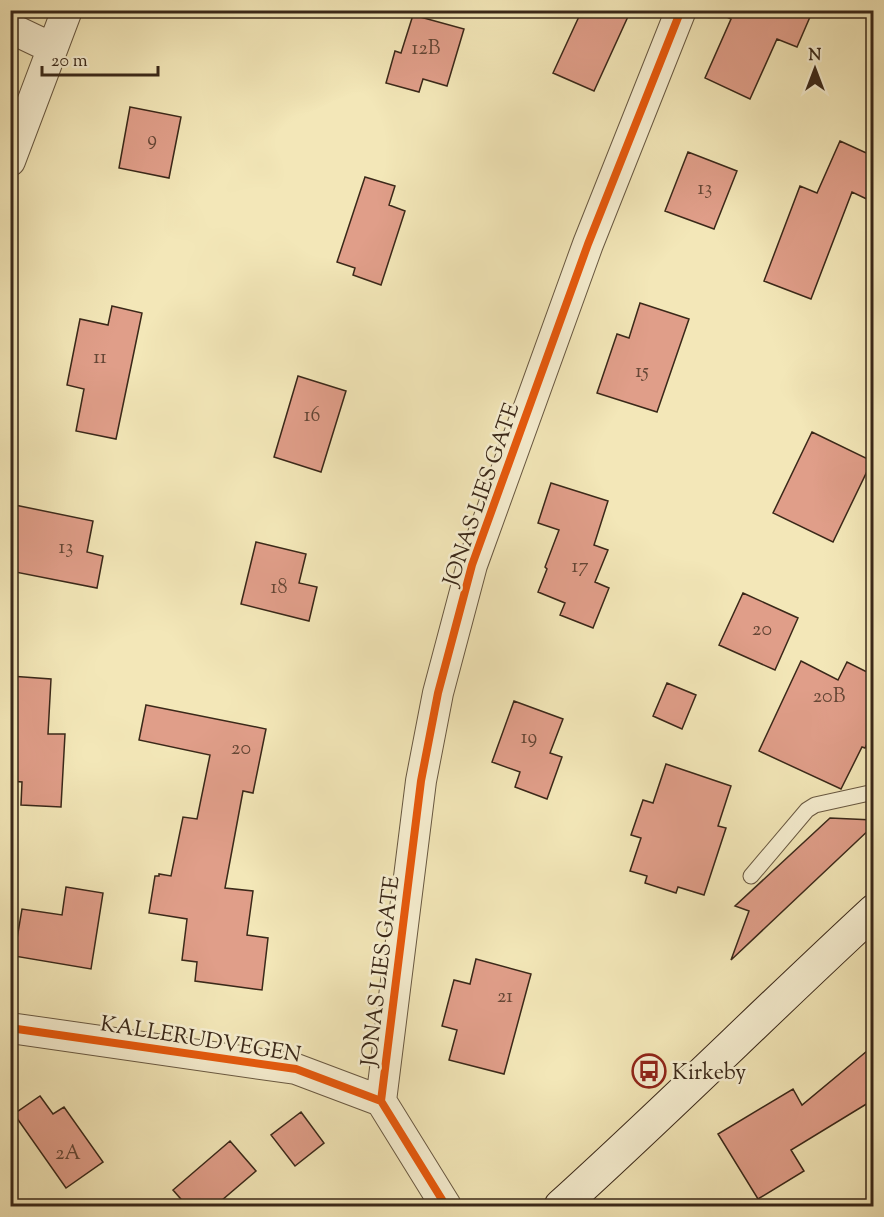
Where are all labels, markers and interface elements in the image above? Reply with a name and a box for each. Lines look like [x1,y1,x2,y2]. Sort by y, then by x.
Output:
house number: 12B [412,35,441,64]
scale bar [42,39,158,77]
north arrow [785,39,845,99]
text: N [809,45,822,68]
text: 20 m [51,49,88,75]
house number: 9 [147,126,157,155]
house number: 13 [698,175,712,204]
house number: 11 [93,344,107,373]
house number: 15 [635,358,649,387]
street label: JONAS LIES GATE [436,399,529,592]
house number: 16 [304,402,320,431]
house number: 13 [59,534,73,563]
house number: 17 [572,553,588,582]
house number: 18 [271,574,287,603]
house number: 20 [752,616,772,645]
house number: 20B [813,683,846,712]
house number: 19 [521,724,537,753]
house number: 20 [231,735,251,764]
street label: JONAS LIES GATE [354,874,410,1069]
house number: 21 [497,983,513,1012]
street label: KALLERUDVEGEN [98,1009,303,1073]
bus stop icon: Kirkeby [631,1053,667,1089]
place label: Kirkeby [672,1058,746,1090]
house number: 2A [55,1140,81,1169]

